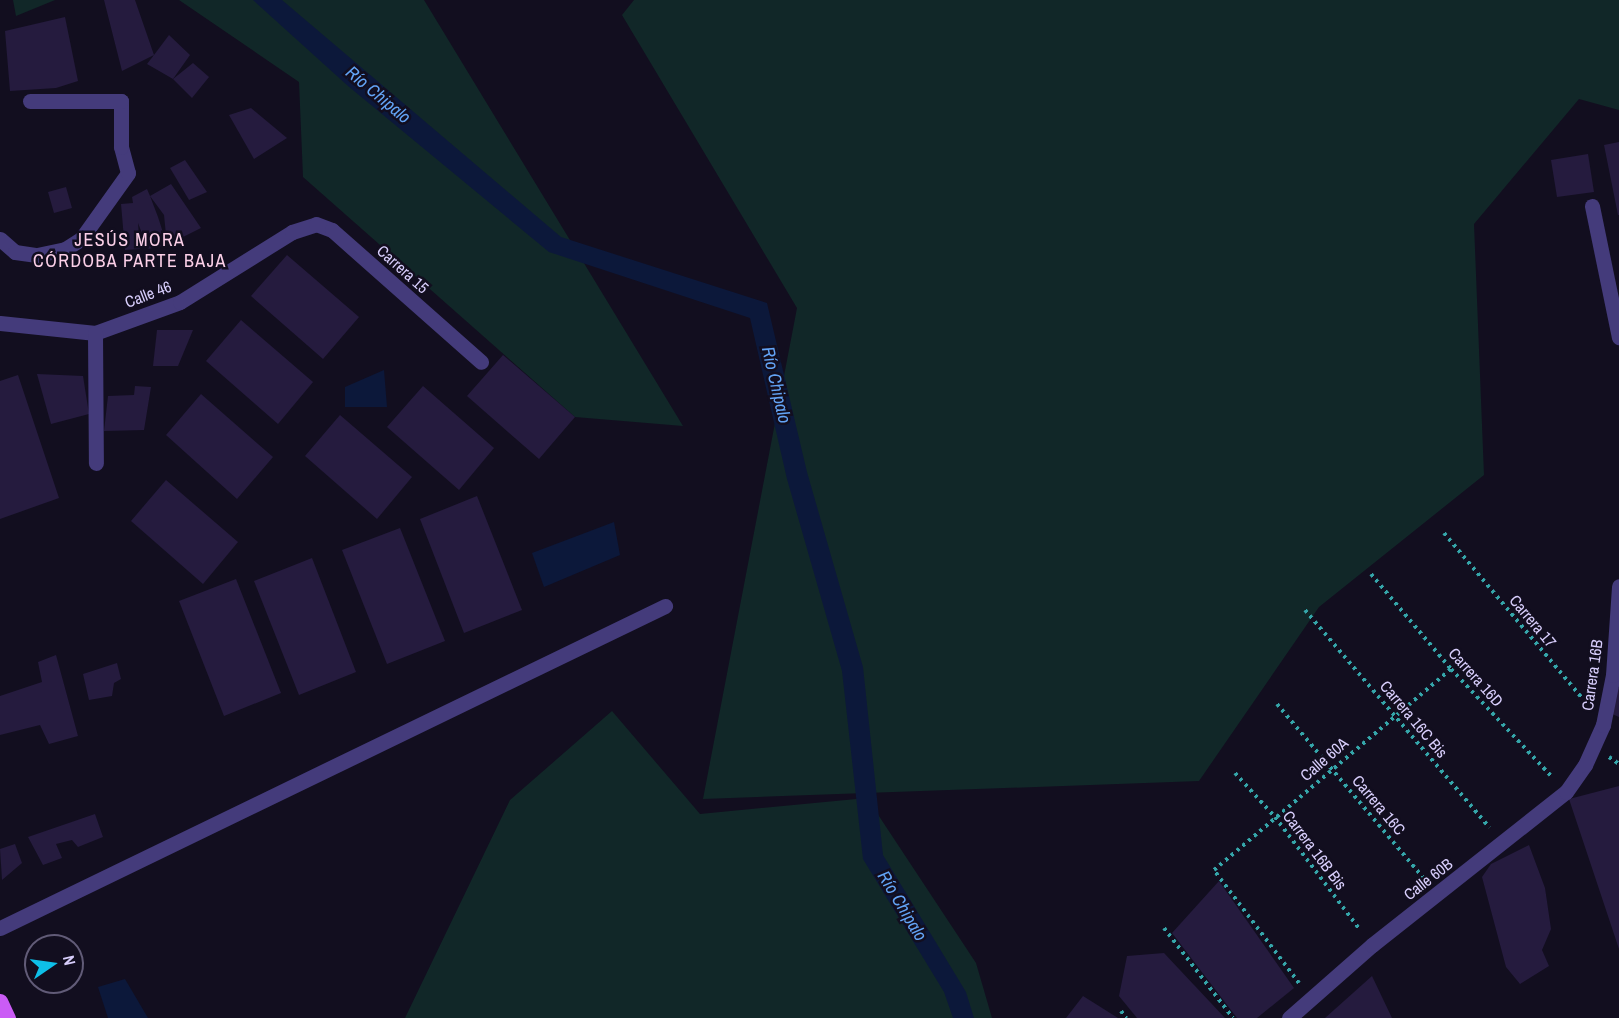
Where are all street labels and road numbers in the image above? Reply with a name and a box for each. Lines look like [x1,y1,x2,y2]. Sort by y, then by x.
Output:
street label: Carrera 15 [373,241,433,297]
street label: Calle 46 [122,276,174,312]
street label: Carrera 17 [1505,591,1561,651]
street label: Carrera 16B [1578,638,1606,712]
street label: Carrera 16D [1445,644,1507,710]
street label: Carrera 16C Bis [1376,677,1452,761]
street label: Calle 60A [1296,733,1352,785]
street label: Carrera 16C [1348,771,1410,839]
street label: Carrera 16B Bis [1279,807,1351,893]
street label: Calle 60B [1400,854,1456,904]

